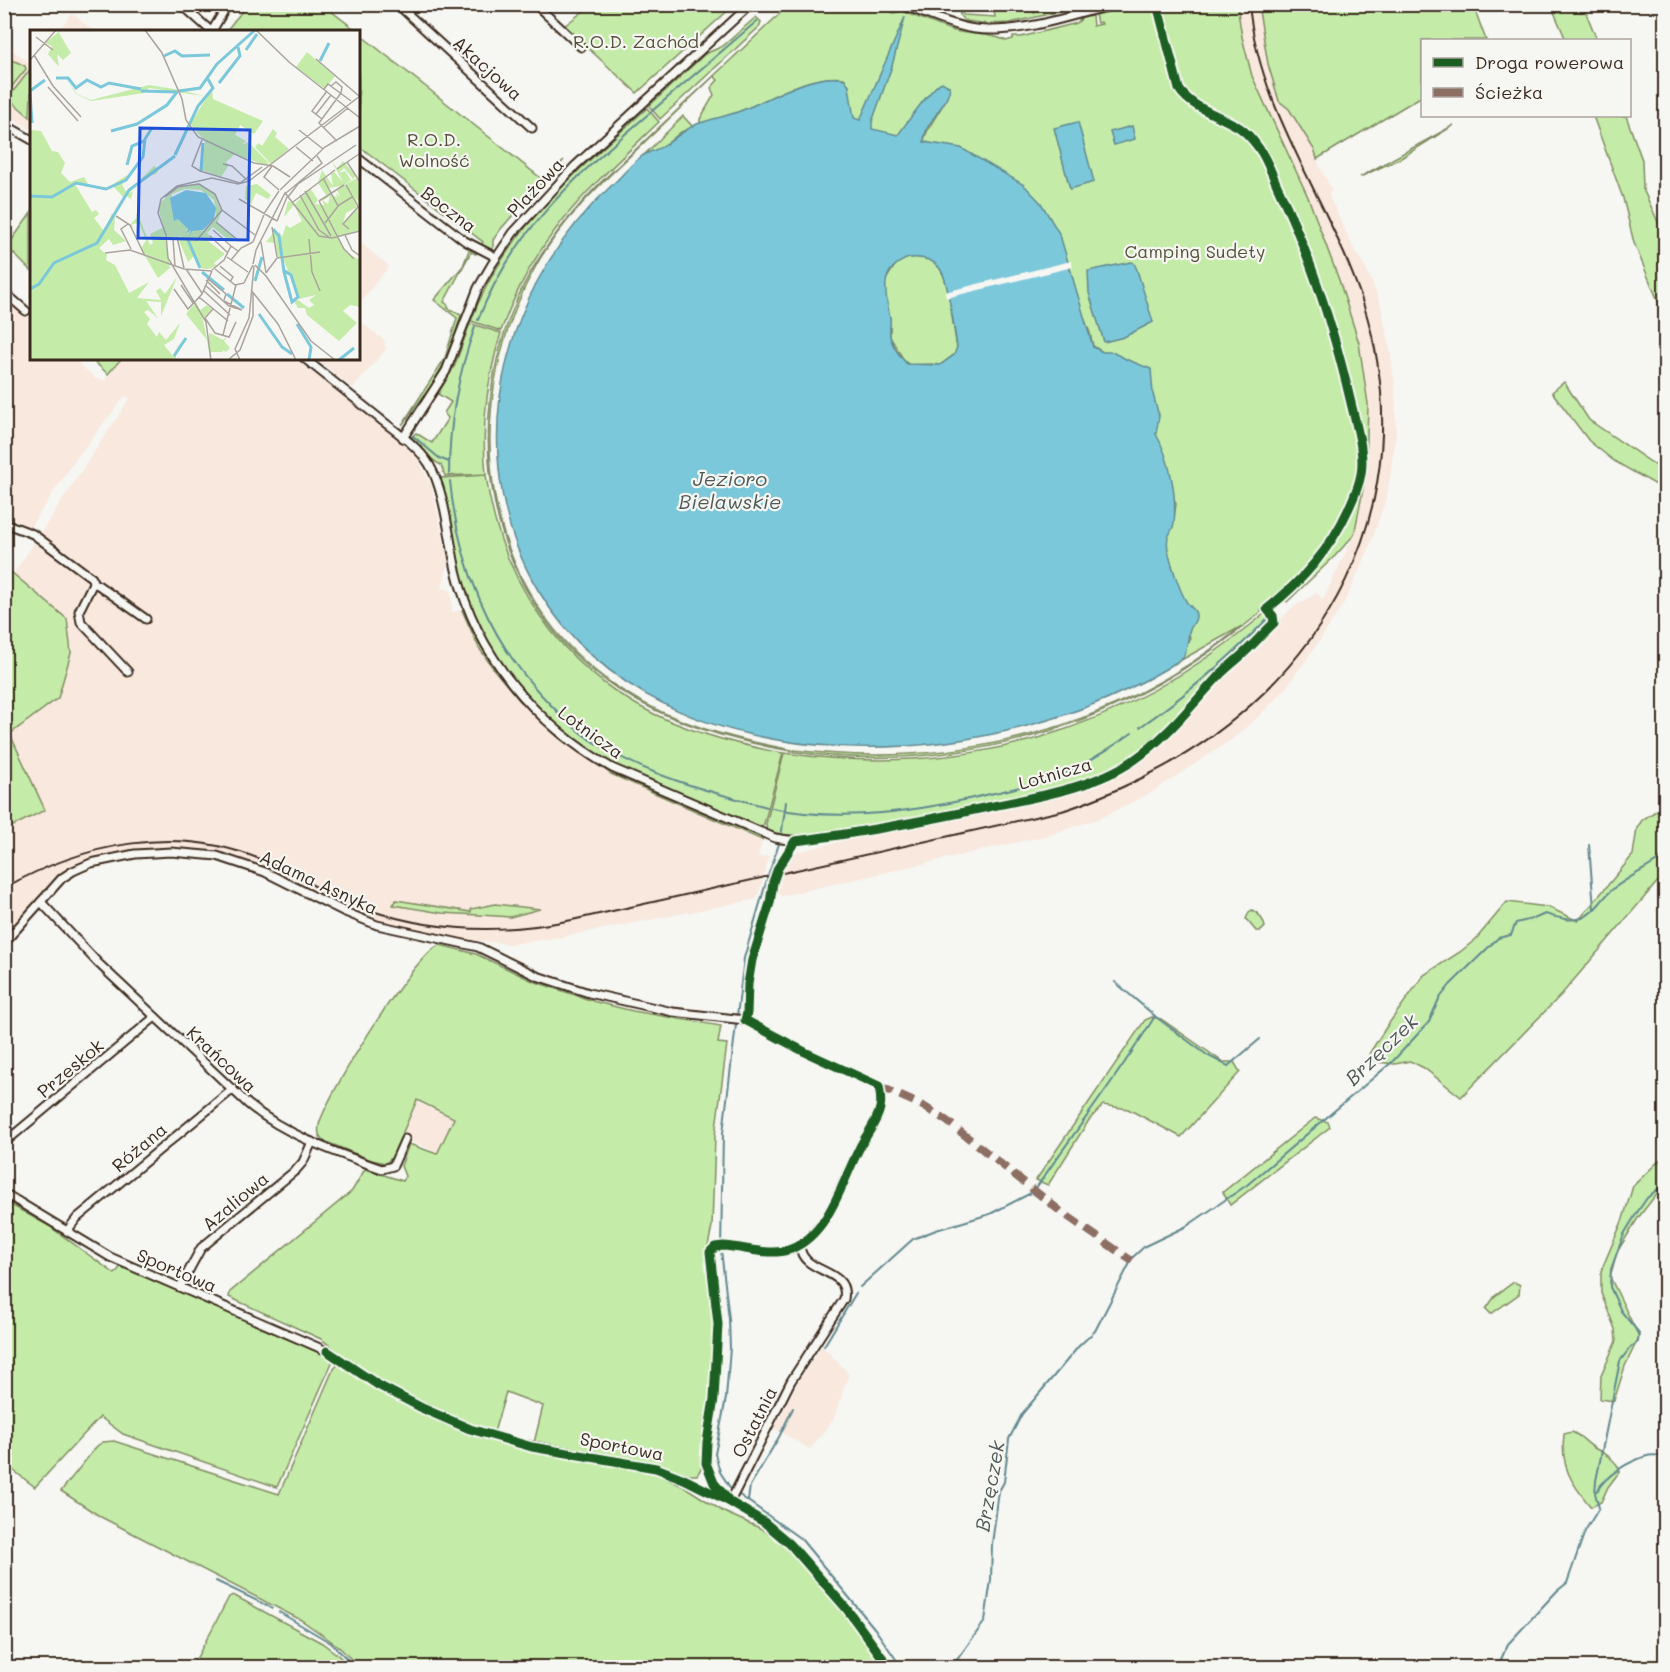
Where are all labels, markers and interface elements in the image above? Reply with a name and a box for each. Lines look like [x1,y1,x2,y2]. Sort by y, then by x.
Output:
park label: R.O.D. Zachód [573,29,699,53]
inset map [30,30,360,360]
street label: Akacjowa [448,30,528,106]
legend [1421,39,1631,117]
text: Droga rowerowa [1475,50,1624,74]
text: Ścieżka [1475,80,1543,104]
park label: R.O.D. Wolność [399,127,469,172]
street label: Plażowa [501,152,569,222]
street label: Boczna [416,180,482,238]
park label: Camping Sudety [1124,239,1266,263]
water label: Jezioro Bielawskie [679,465,781,514]
street label: Lotnicza [553,700,629,764]
street label: Lotnicza [1015,751,1095,795]
street label: Adama Asnyka [256,844,382,920]
water label: Brzęczek [1339,1007,1423,1090]
street label: Krańcowa [182,1020,262,1098]
street label: Przeskok [32,1033,108,1103]
street label: Różana [107,1117,171,1177]
street label: Azaliowa [197,1166,273,1236]
street label: Sportowa [133,1242,221,1298]
street label: Ostatnia [726,1382,782,1462]
street label: Sportowa [578,1426,666,1466]
water label: Brzęczek [968,1438,1010,1533]

